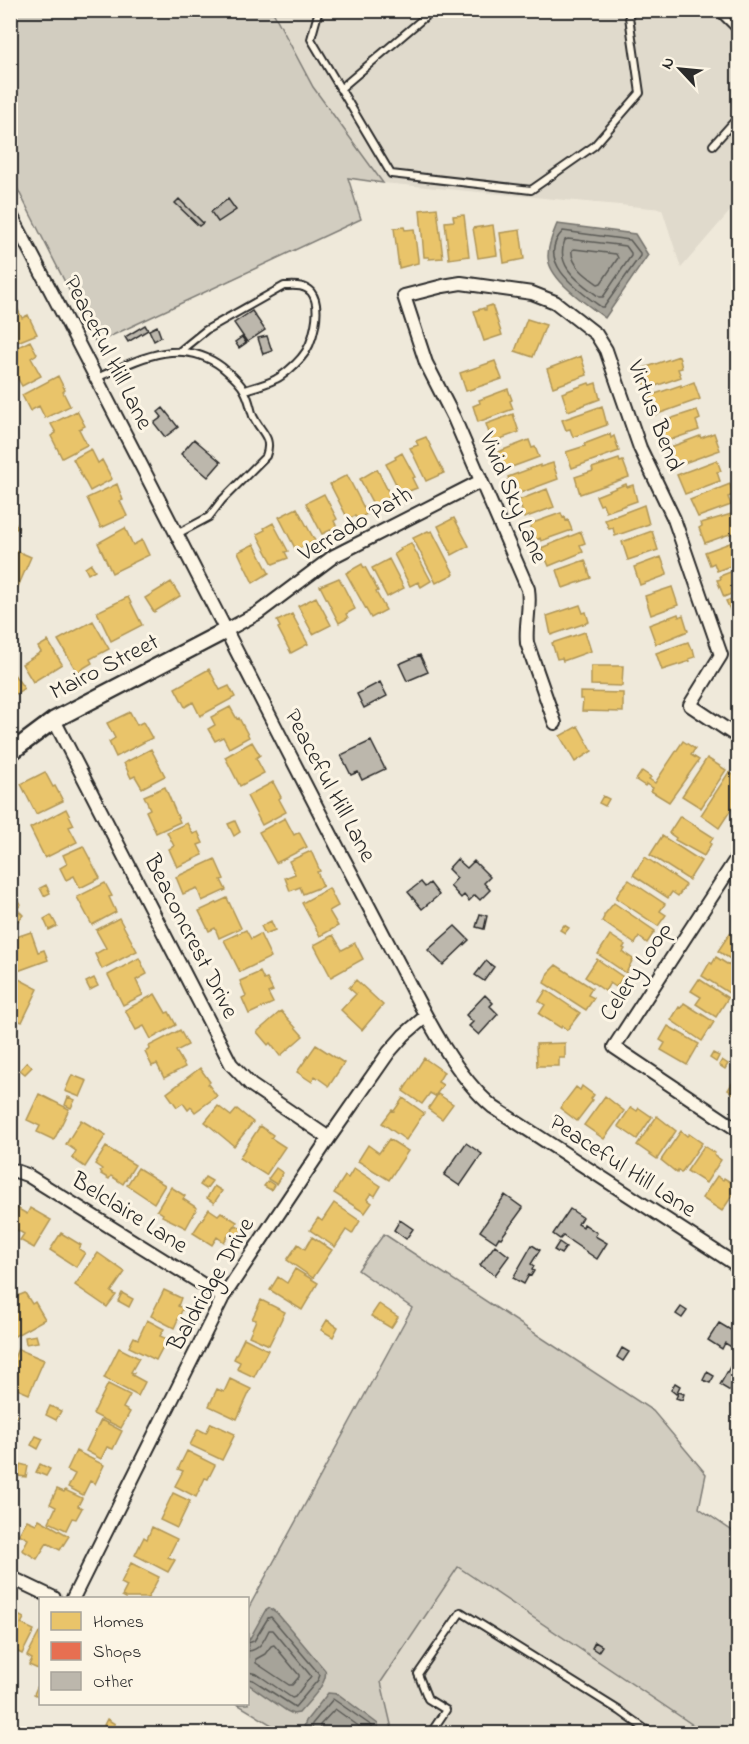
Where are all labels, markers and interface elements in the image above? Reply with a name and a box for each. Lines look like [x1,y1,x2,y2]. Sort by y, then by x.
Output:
north arrow [650,39,710,99]
text: N [655,53,682,73]
street label: Peaceful Hill Lane [53,270,161,437]
street label: Virtus Bend [616,354,691,477]
street label: Vivid Sky Lane [467,426,555,570]
street label: Verrado Path [292,478,420,572]
street label: Mairo Street [44,626,166,710]
street label: Peaceful Hill Lane [274,703,384,869]
street label: Beaconcrest Drive [133,848,247,1025]
street label: Celery Loop [592,915,683,1029]
street label: Peaceful Hill Lane [542,1106,703,1228]
street label: Belclaire Lane [63,1164,194,1264]
street label: Baldridge Drive [159,1211,265,1359]
legend [39,1597,249,1705]
text: Homes [93,1610,144,1636]
text: Shops [93,1640,141,1666]
text: Other [93,1670,133,1696]

